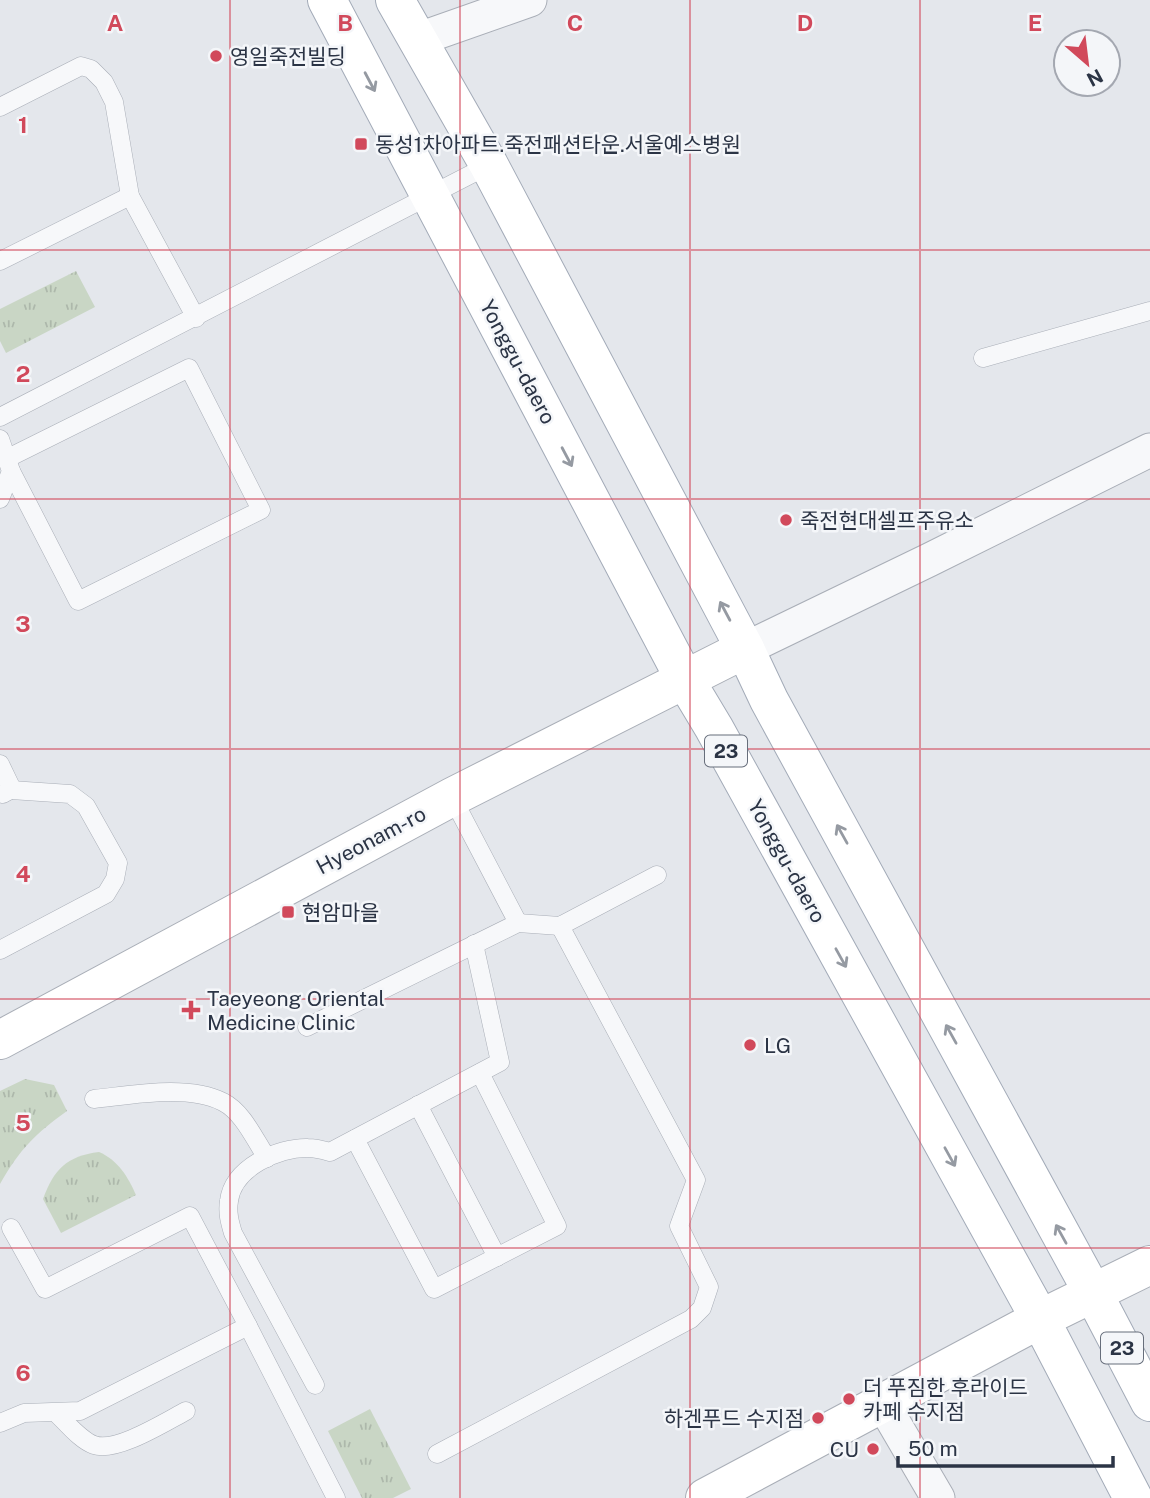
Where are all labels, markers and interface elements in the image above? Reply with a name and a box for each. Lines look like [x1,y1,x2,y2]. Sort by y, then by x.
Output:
text: A [107,9,124,36]
text: B [337,9,353,36]
text: C [567,9,583,36]
text: D [797,9,813,36]
text: E [1028,9,1042,36]
north arrow [1052,28,1122,98]
place label: 영일죽전빌딩 [230,44,346,69]
marker: 영일죽전빌딩 [208,48,224,64]
text: N [1083,65,1107,91]
one-way arrow [364,71,378,92]
text: 1 [18,111,28,138]
place label: 동성1차아파트.죽전패션타운.서울예스병원 [375,132,741,157]
marker: 동성1차아파트.죽전패션타운.서울예스병원 [353,136,369,152]
street label: Yonggu-daero [475,296,561,428]
text: 2 [16,360,30,387]
one-way arrow [561,446,575,467]
place label: 죽전현대셀프주유소 [800,508,974,533]
marker: 죽전현대셀프주유소 [778,512,794,528]
one-way arrow [718,601,732,622]
text: 3 [15,610,31,637]
road number: 23 [705,736,747,766]
street label: Yonggu-daero [743,795,831,927]
street label: Hyeonam-ro [312,801,430,879]
one-way arrow [835,824,849,845]
text: 4 [15,860,31,887]
place label: 현암마을 [302,900,379,925]
marker: 현암마을 [280,904,296,920]
one-way arrow [834,947,848,967]
place label: Taeyeong Oriental Medicine Clinic [207,986,385,1035]
marker: Taeyeong Oriental Medicine Clinic [181,1000,201,1020]
one-way arrow [944,1024,958,1045]
place label: LG [764,1033,791,1058]
marker: LG [742,1037,758,1053]
text: 5 [15,1109,31,1136]
one-way arrow [944,1146,958,1167]
one-way arrow [1053,1224,1067,1244]
road number: 23 [1101,1332,1143,1364]
text: 6 [15,1359,31,1386]
place label: 더 푸짐한 후라이드 카페 수지점 [863,1375,1028,1424]
marker: 더 푸짐한 후라이드 카페 수지점 [841,1391,857,1407]
place label: 하겐푸드 수지점 [664,1406,804,1431]
marker: 하겐푸드 수지점 [810,1410,826,1426]
scale bar [898,1424,1113,1468]
text: 50 m [908,1436,958,1461]
place label: CU [830,1437,859,1462]
marker: CU [865,1441,881,1457]

